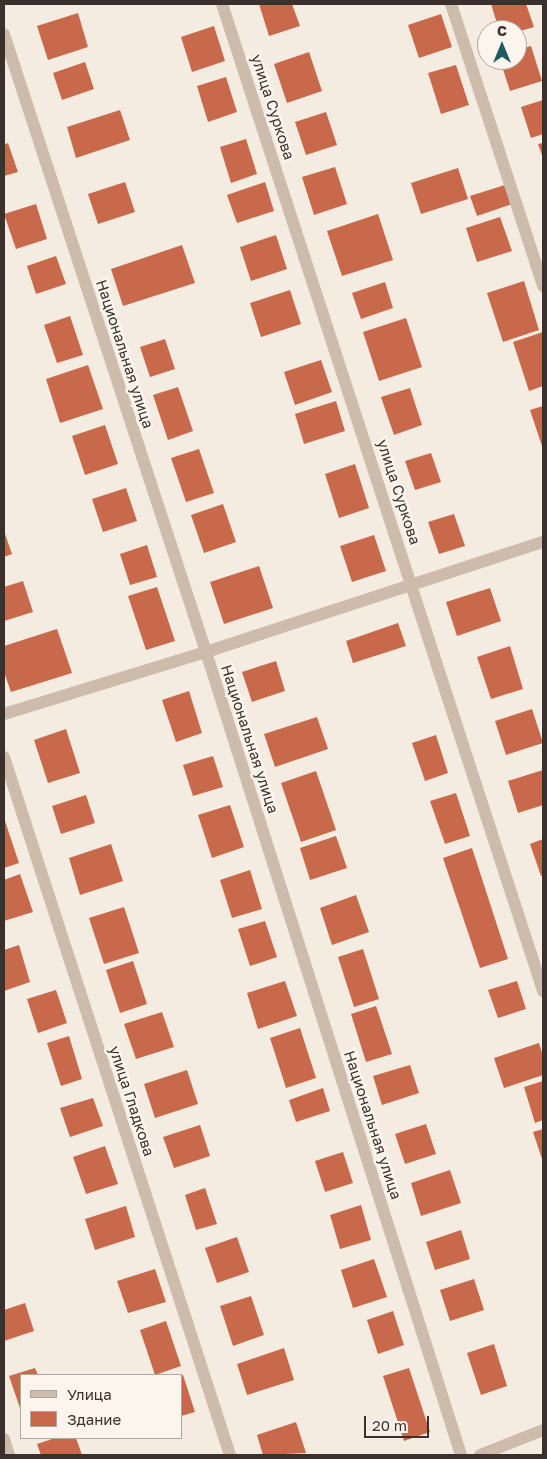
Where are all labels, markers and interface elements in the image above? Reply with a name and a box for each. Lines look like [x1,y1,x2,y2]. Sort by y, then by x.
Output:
north arrow [477,20,527,70]
text: С [497,22,507,39]
street label: улица Суркова [247,52,299,162]
street label: Национальная улица [92,277,158,431]
street label: улица Суркова [373,437,425,547]
street label: Национальная улица [217,662,283,816]
street label: улица Гладкова [106,1044,158,1158]
street label: Национальная улица [340,1048,406,1202]
legend [20,1374,182,1439]
text: Улица [67,1385,112,1403]
scale bar [367,1406,432,1438]
text: Здание [67,1410,121,1428]
text: 20 m [372,1416,407,1434]

